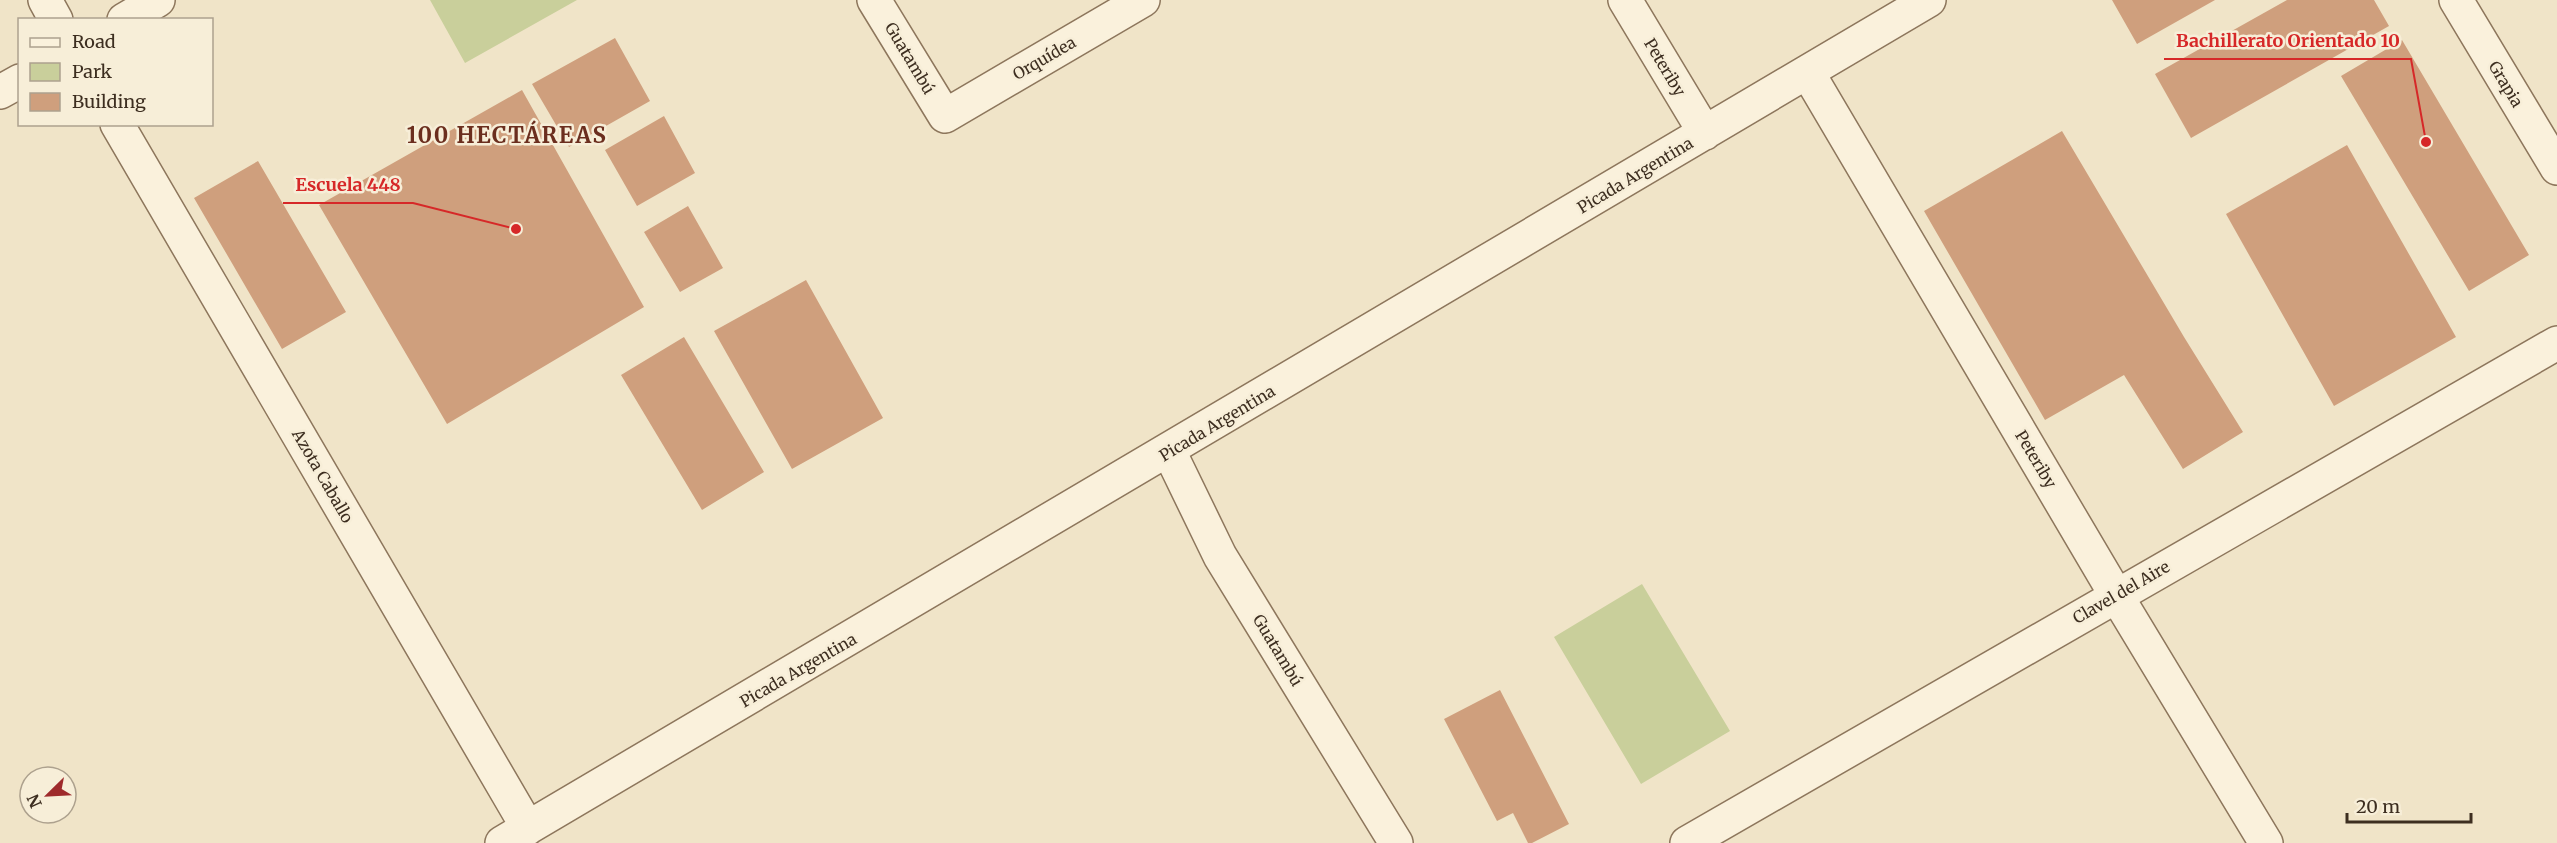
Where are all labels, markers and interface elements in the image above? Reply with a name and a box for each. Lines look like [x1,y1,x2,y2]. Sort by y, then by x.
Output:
legend [18,18,213,126]
street label: Guatambú [881,18,939,98]
callout: Bachillerato Orientado 10 [2164,23,2411,59]
text: Bachillerato Orientado 10 [2176,29,2400,52]
text: Road [72,30,116,53]
street label: Orquídea [1009,32,1079,84]
street label: Peteriby [1640,35,1690,100]
street label: Grapia [2484,57,2528,111]
text: Park [72,60,113,83]
text: Building [72,90,146,113]
district label: 100 HECTÁREAS [407,120,607,149]
street label: Picada Argentina [1574,132,1697,217]
callout: Escuela 448 [283,167,413,203]
text: Escuela 448 [295,173,401,196]
street label: Picada Argentina [1156,380,1279,465]
street label: Azota Caballo [288,425,358,526]
street label: Peteriby [2011,427,2061,492]
street label: Clavel del Aire [2069,556,2173,628]
street label: Guatambú [1249,610,1307,690]
street label: Picada Argentina [736,628,860,711]
north arrow [18,765,78,825]
scale bar [2347,786,2472,824]
text: N [22,791,46,811]
text: 20 m [2356,795,2400,818]

